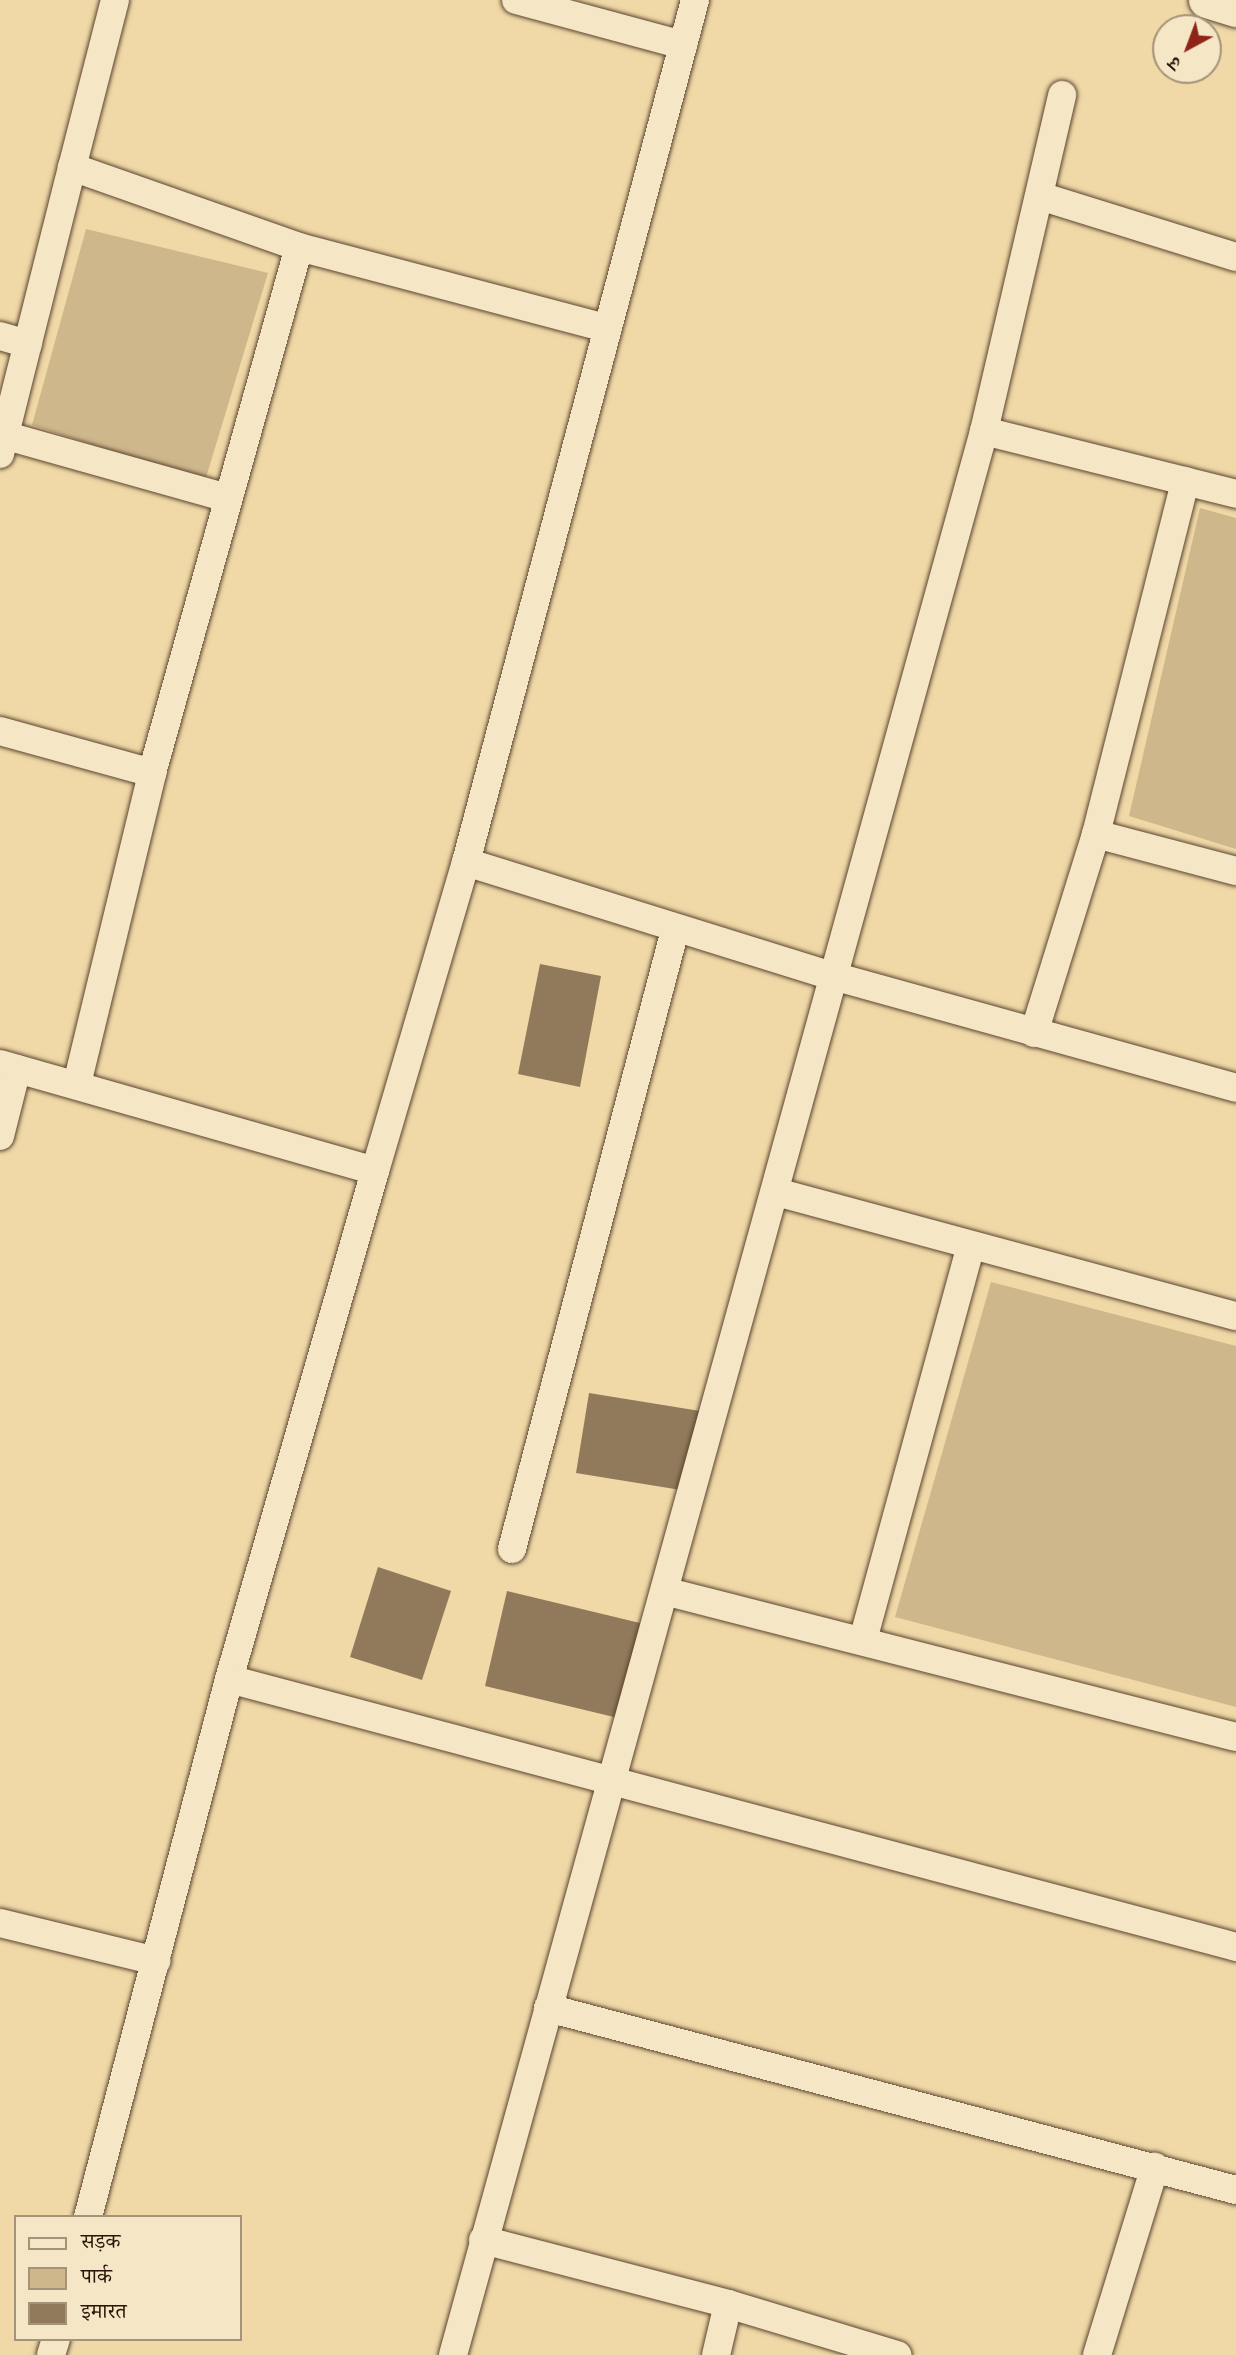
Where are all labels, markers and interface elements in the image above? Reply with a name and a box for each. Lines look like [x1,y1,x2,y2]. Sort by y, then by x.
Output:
north arrow [1152,14,1222,84]
text: उ [1162,51,1186,76]
legend [14,2215,242,2341]
text: सड़क [81,2227,120,2254]
text: पार्क [81,2262,112,2289]
text: इमारत [81,2297,127,2324]

